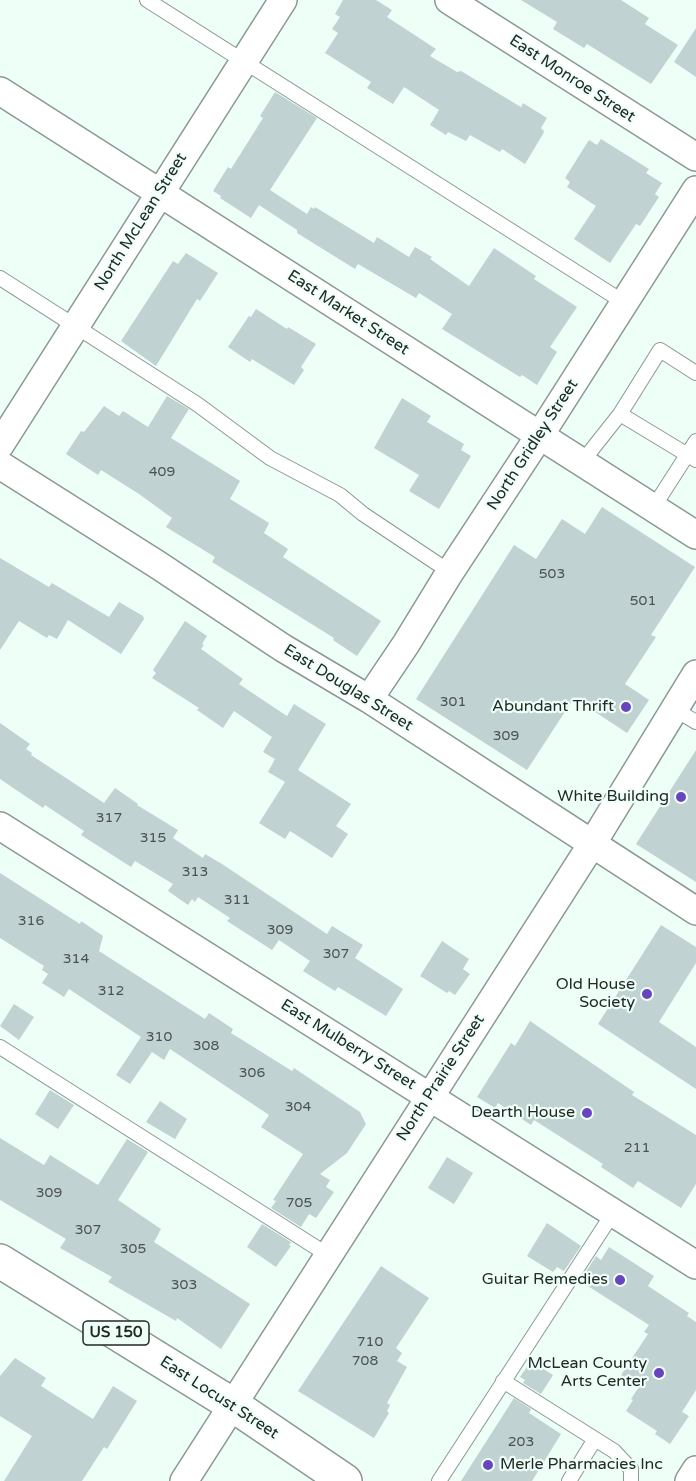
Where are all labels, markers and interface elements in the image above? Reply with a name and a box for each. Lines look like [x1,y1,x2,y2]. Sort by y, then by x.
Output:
street label: East Monroe Street [505,31,639,127]
street label: North McLean Street [91,149,191,295]
street label: East Market Street [284,267,412,359]
street label: North Gridley Street [483,376,583,514]
house number: 409 [149,464,175,480]
house number: 503 [539,566,565,582]
house number: 501 [630,593,656,609]
street label: East Douglas Street [280,640,416,736]
house number: 301 [440,694,466,710]
place label: Abundant Thrift [492,697,614,717]
marker: Abundant Thrift [619,700,633,714]
house number: 309 [493,728,519,744]
place label: White Building [557,787,669,807]
marker: White Building [674,790,688,804]
house number: 317 [96,810,122,826]
house number: 315 [140,830,166,846]
house number: 313 [182,864,208,880]
house number: 311 [224,892,250,908]
house number: 316 [18,913,44,929]
house number: 309 [267,922,293,938]
house number: 307 [323,946,349,962]
house number: 314 [63,951,89,967]
place label: Old House Society [556,975,635,1013]
house number: 312 [98,983,124,999]
marker: Old House Society [640,987,654,1001]
street label: East Mulberry Street [277,996,419,1094]
street label: North Prairie Street [393,1011,489,1145]
house number: 310 [146,1029,172,1045]
house number: 308 [193,1038,219,1054]
house number: 306 [239,1065,265,1081]
house number: 304 [285,1099,311,1115]
place label: Dearth House [471,1103,575,1123]
marker: Dearth House [580,1106,594,1120]
house number: 211 [624,1140,650,1156]
house number: 309 [36,1185,62,1201]
house number: 705 [286,1195,312,1211]
house number: 307 [75,1222,101,1238]
house number: 305 [120,1241,146,1257]
place label: Guitar Remedies [482,1270,608,1290]
marker: Guitar Remedies [613,1273,627,1287]
house number: 303 [171,1277,197,1293]
road number: US 150 [83,1321,149,1345]
house number: 710 [357,1334,383,1350]
street label: East Locust Street [156,1352,282,1444]
house number: 708 [352,1353,378,1369]
place label: McLean County Arts Center [528,1354,647,1392]
marker: McLean County Arts Center [652,1366,666,1380]
house number: 203 [508,1434,534,1450]
place label: Merle Pharmacies Inc [500,1455,663,1475]
marker: Merle Pharmacies Inc [481,1458,495,1472]

